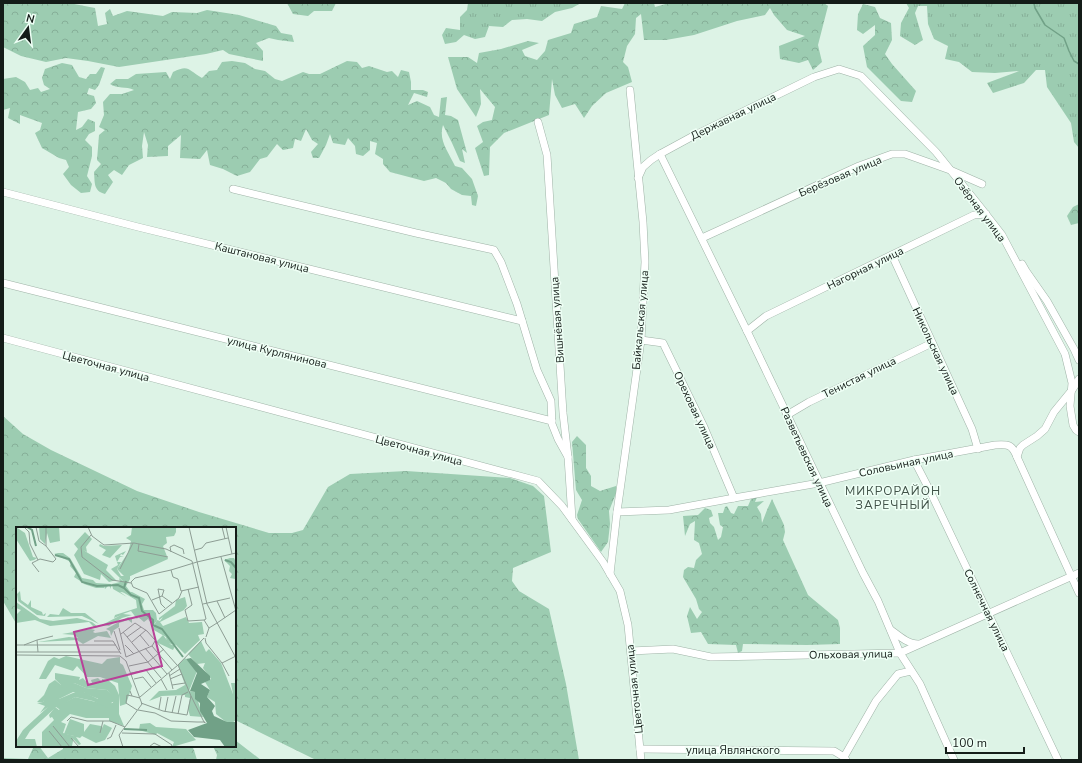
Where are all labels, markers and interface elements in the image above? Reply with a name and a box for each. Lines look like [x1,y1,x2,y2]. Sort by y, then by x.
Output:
north arrow [8,8,48,48]
text: N [24,11,36,27]
street label: Державная улица [688,89,779,144]
street label: Берёзовая улица [796,152,884,201]
street label: Озёрная улица [950,174,1009,245]
street label: Каштановая улица [213,239,311,276]
street label: Нагорная улица [824,243,906,294]
street label: Байкальская улица [629,270,652,370]
street label: Вишнёвая улица [547,276,568,364]
street label: Никольская улица [909,305,963,398]
street label: улица Курлянинова [225,333,328,372]
street label: Цветочная улица [61,348,151,385]
street label: Тенистая улица [820,353,899,402]
street label: Ореховая улица [670,369,719,452]
street label: Разветьевская улица [777,404,836,510]
street label: Цветочная улица [374,432,464,469]
street label: Соловьиная улица [858,446,955,481]
district label: МИКРОРАЙОН ЗАРЕЧНЫЙ [845,483,941,513]
inset map [16,527,236,747]
street label: Солнечная улица [960,566,1013,654]
street label: Цветочная улица [622,644,647,734]
street label: Ольховая улица [809,646,893,663]
scale bar [946,729,1024,755]
text: 100 m [952,735,987,751]
street label: улица Являнского [686,743,780,758]

